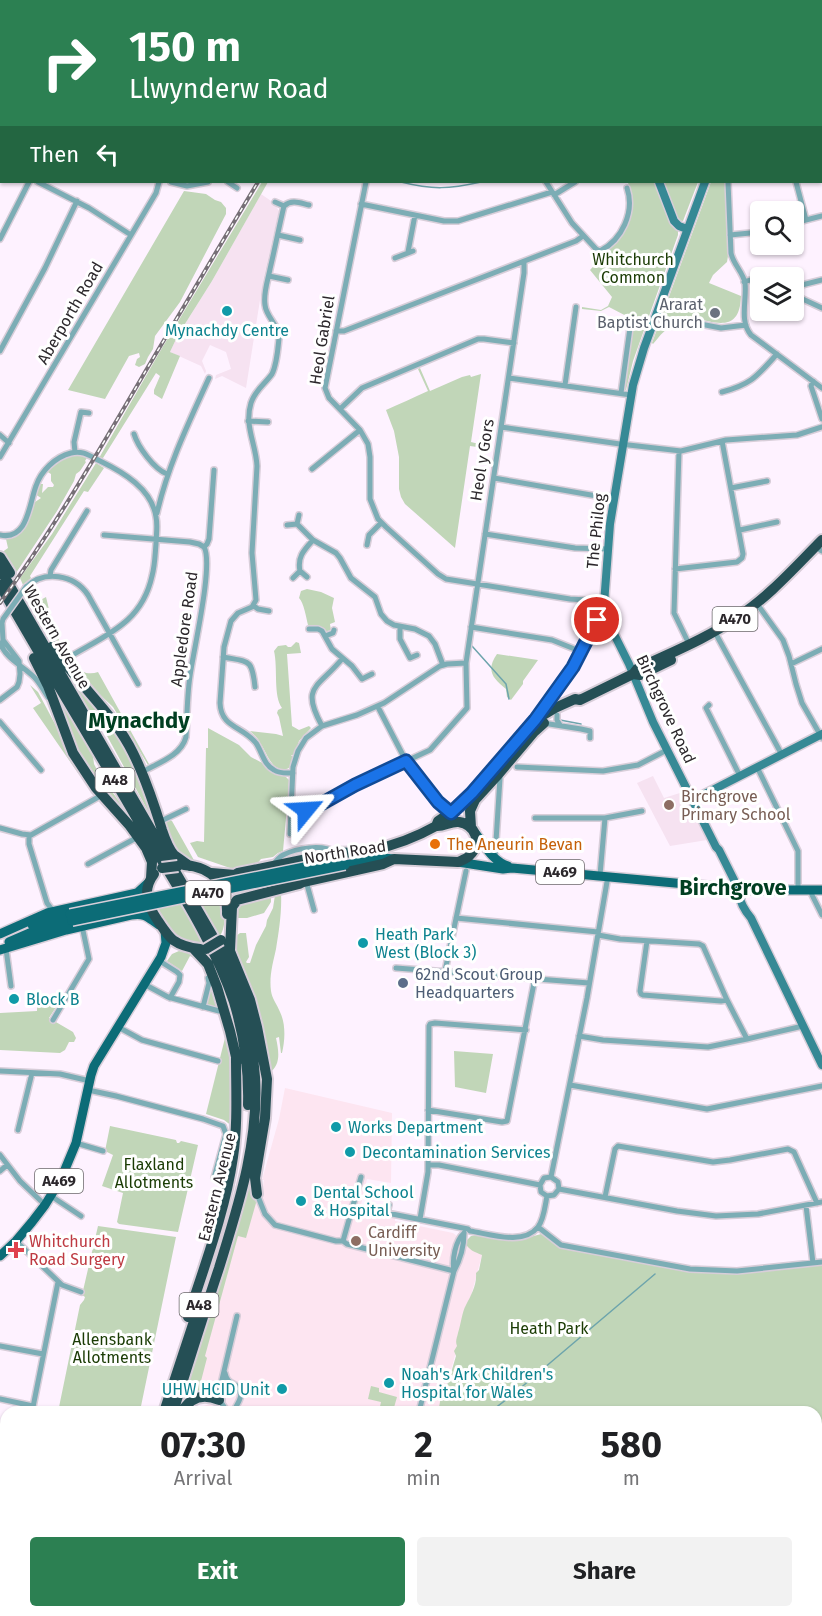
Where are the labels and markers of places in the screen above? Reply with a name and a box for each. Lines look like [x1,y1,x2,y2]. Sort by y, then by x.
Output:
place label: Ararat Baptist Church [597,295,703,332]
marker: Mynachdy Centre [220,304,234,318]
marker: Ararat Baptist Church [708,306,722,320]
place label: Mynachdy Centre [165,321,289,340]
pin [571,594,622,645]
place label: Birchgrove Primary School [681,787,791,824]
marker: Birchgrove Primary School [662,798,676,812]
place label: The Aneurin Bevan [447,835,583,854]
marker: The Aneurin Bevan [428,837,442,851]
place label: Heath Park West (Block 3) [375,925,476,962]
marker: Heath Park West (Block 3) [356,936,370,950]
place label: 62nd Scout Group Headquarters [415,965,543,1002]
marker: 62nd Scout Group Headquarters [396,976,410,990]
place label: Block B [26,990,80,1009]
marker: Block B [7,992,21,1006]
place label: Works Department [348,1118,483,1137]
marker: Works Department [329,1120,343,1134]
place label: Decontamination Services [362,1143,551,1162]
marker: Decontamination Services [343,1145,357,1159]
place label: Dental School & Hospital [313,1183,414,1220]
marker: Dental School & Hospital [294,1194,308,1208]
place label: Cardiff University [368,1223,441,1260]
place label: Whitchurch Road Surgery [29,1232,125,1269]
marker: Cardiff University [349,1234,363,1248]
marker: Whitchurch Road Surgery [7,1241,25,1259]
place label: Noah's Ark Children's Hospital for Wales [401,1365,553,1402]
marker: Noah's Ark Children's Hospital for Wales [382,1376,396,1390]
place label: UHW HCID Unit [162,1380,270,1399]
marker: UHW HCID Unit [275,1382,289,1396]

